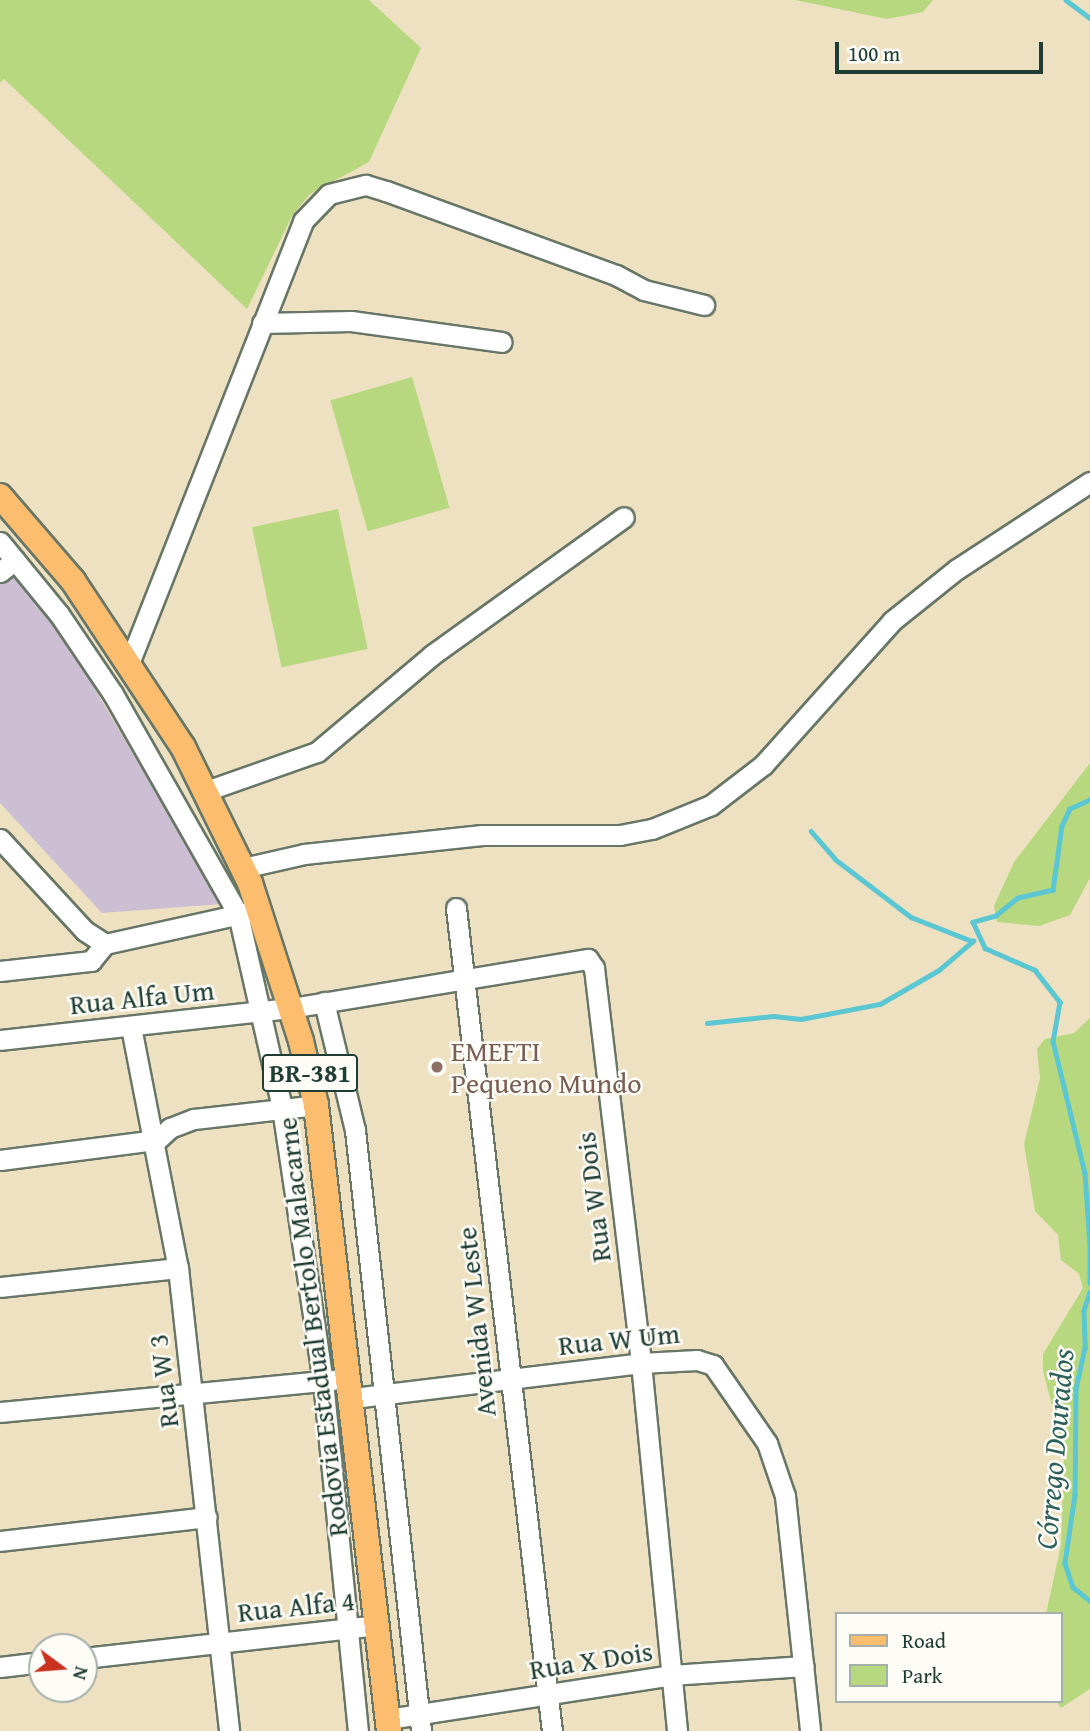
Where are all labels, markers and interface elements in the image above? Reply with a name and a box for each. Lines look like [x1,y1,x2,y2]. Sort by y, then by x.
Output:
scale bar [838,28,1046,72]
text: 100 m [848,38,900,69]
street label: Rua Alfa Um [68,973,216,1021]
place label: EMEFTI Pequeno Mundo [451,1034,641,1100]
road number: BR-381 [261,1050,359,1096]
marker: EMEFTI Pequeno Mundo [429,1059,445,1075]
street label: Rodovia Estadual Bertolo Malacarne [270,1115,354,1539]
street label: Rua W Dois [568,1130,618,1264]
street label: Avenida W Leste [449,1225,503,1419]
street label: Rua W Um [557,1316,681,1362]
street label: Rua W 3 [141,1332,185,1430]
water label: Córrego Dourados [1027,1347,1081,1551]
street label: Rua Alfa 4 [236,1583,356,1629]
legend [834,1612,1062,1703]
text: Road [902,1625,946,1656]
north arrow [28,1633,98,1703]
street label: Rua X Dois [527,1634,655,1686]
text: Park [902,1660,943,1691]
text: N [66,1663,96,1683]

